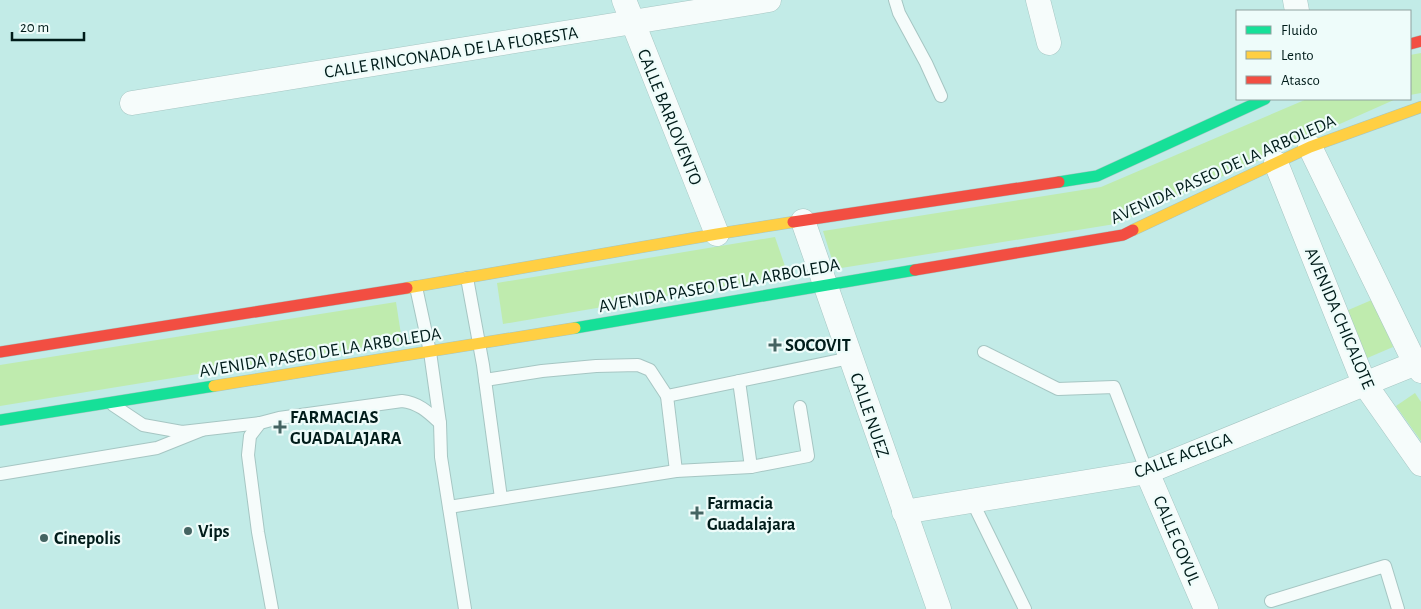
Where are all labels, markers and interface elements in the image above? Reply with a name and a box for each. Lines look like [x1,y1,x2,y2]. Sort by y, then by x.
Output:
scale bar [12,10,85,42]
legend [1236,10,1411,100]
text: 20 m [20,20,49,35]
text: Fluido [1281,23,1318,38]
street label: CALLE RINCONADA DE LA FLORESTA [323,24,580,82]
street label: CALLE BARLOVENTO [634,47,705,188]
text: Lento [1281,48,1314,63]
text: Atasco [1281,73,1320,88]
street label: AVENIDA PASEO DE LA ARBOLEDA [1108,112,1339,228]
street label: AVENIDA CHICALOTE [1301,245,1377,392]
street label: AVENIDA PASEO DE LA ARBOLEDA [597,256,842,316]
street label: AVENIDA PASEO DE LA ARBOLEDA [198,325,443,381]
place label: SOCOVIT [785,337,851,355]
marker: SOCOVIT [769,339,781,351]
street label: CALLE NUEZ [846,371,892,460]
place label: FARMACIAS GUADALAJARA [290,409,402,448]
marker: FARMACIAS GUADALAJARA [274,421,286,433]
street label: CALLE ACELGA [1132,430,1235,482]
street label: CALLE COYUL [1149,493,1203,588]
place label: Farmacia Guadalajara [707,495,796,534]
marker: Farmacia Guadalajara [691,507,703,519]
place label: Vips [198,523,230,541]
marker: Vips [182,525,194,537]
place label: Cinepolis [54,530,121,548]
marker: Cinepolis [38,532,50,544]

